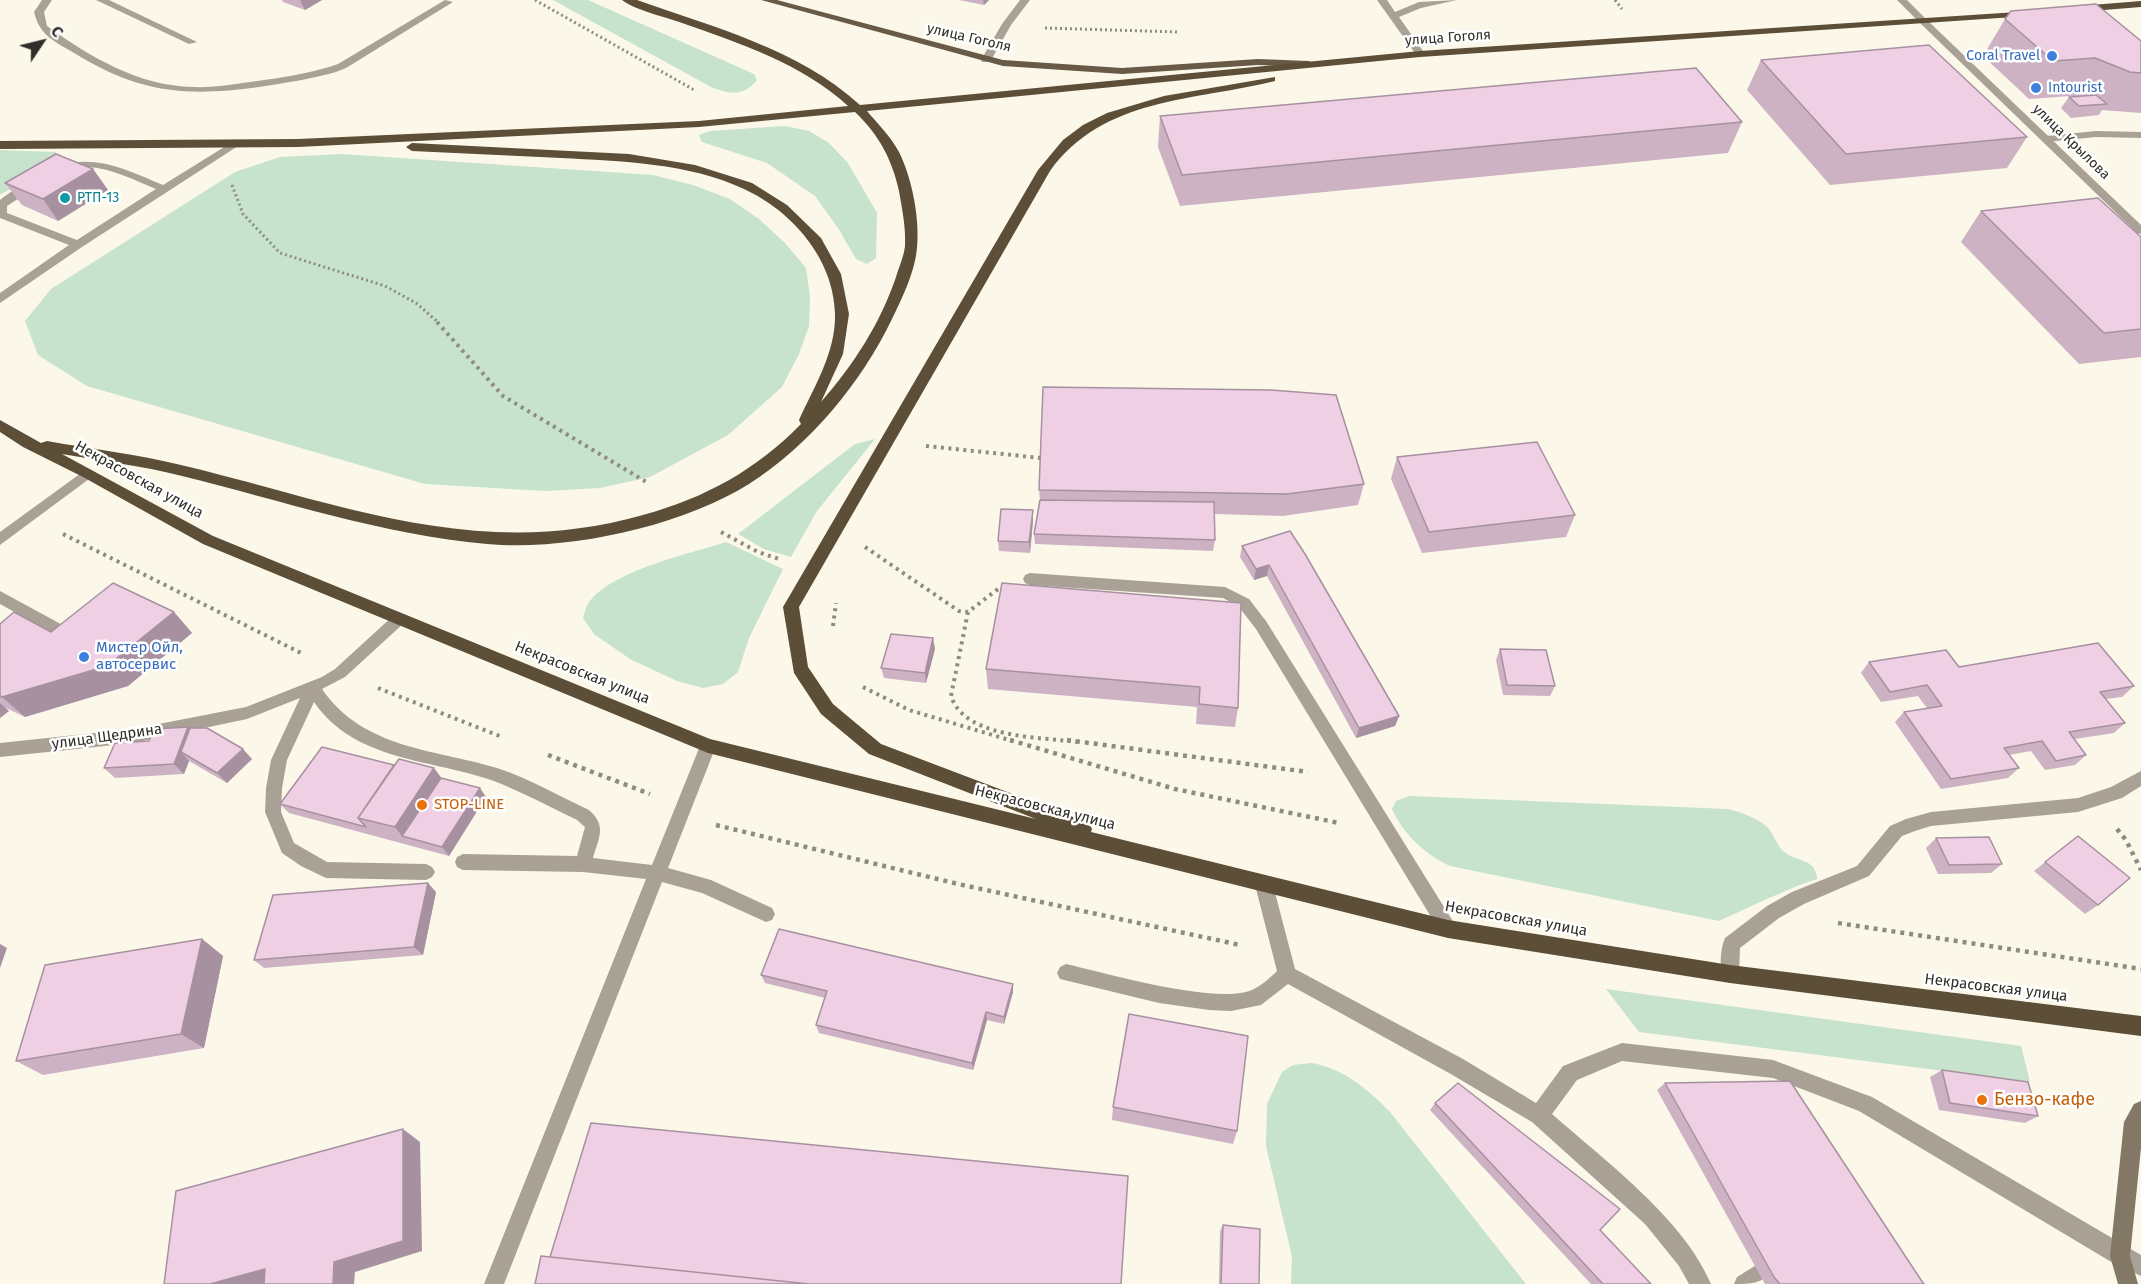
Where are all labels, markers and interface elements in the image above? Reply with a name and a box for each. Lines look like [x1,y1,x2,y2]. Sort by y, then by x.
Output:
north arrow [12,12,72,72]
street label: улица Гоголя [925,20,1013,56]
text: С [47,22,68,41]
street label: улица Гоголя [1404,27,1492,49]
place label: Coral Travel [1966,48,2040,64]
marker: Coral Travel [2045,49,2059,63]
place label: Intourist [2048,80,2102,96]
marker: Intourist [2029,81,2043,95]
street label: улица Крылова [2029,101,2113,183]
place label: РТП-13 [77,190,119,206]
marker: РТП-13 [58,191,72,205]
street label: Некрасовская улица [72,437,206,523]
street label: Некрасовская улица [512,638,652,708]
place label: Мистер Ойл, автосервис [96,639,183,674]
marker: Мистер Ойл, автосервис [77,650,91,664]
street label: улица Щедрина [51,720,163,754]
street label: Некрасовская улица [973,782,1117,834]
place label: STOP-LINE [434,796,504,814]
marker: STOP-LINE [415,798,429,812]
street label: Некрасовская улица [1444,898,1588,940]
street label: Некрасовская улица [1923,970,2069,1006]
place label: Бензо-кафе [1994,1089,2095,1111]
marker: Бензо-кафе [1975,1093,1989,1107]

